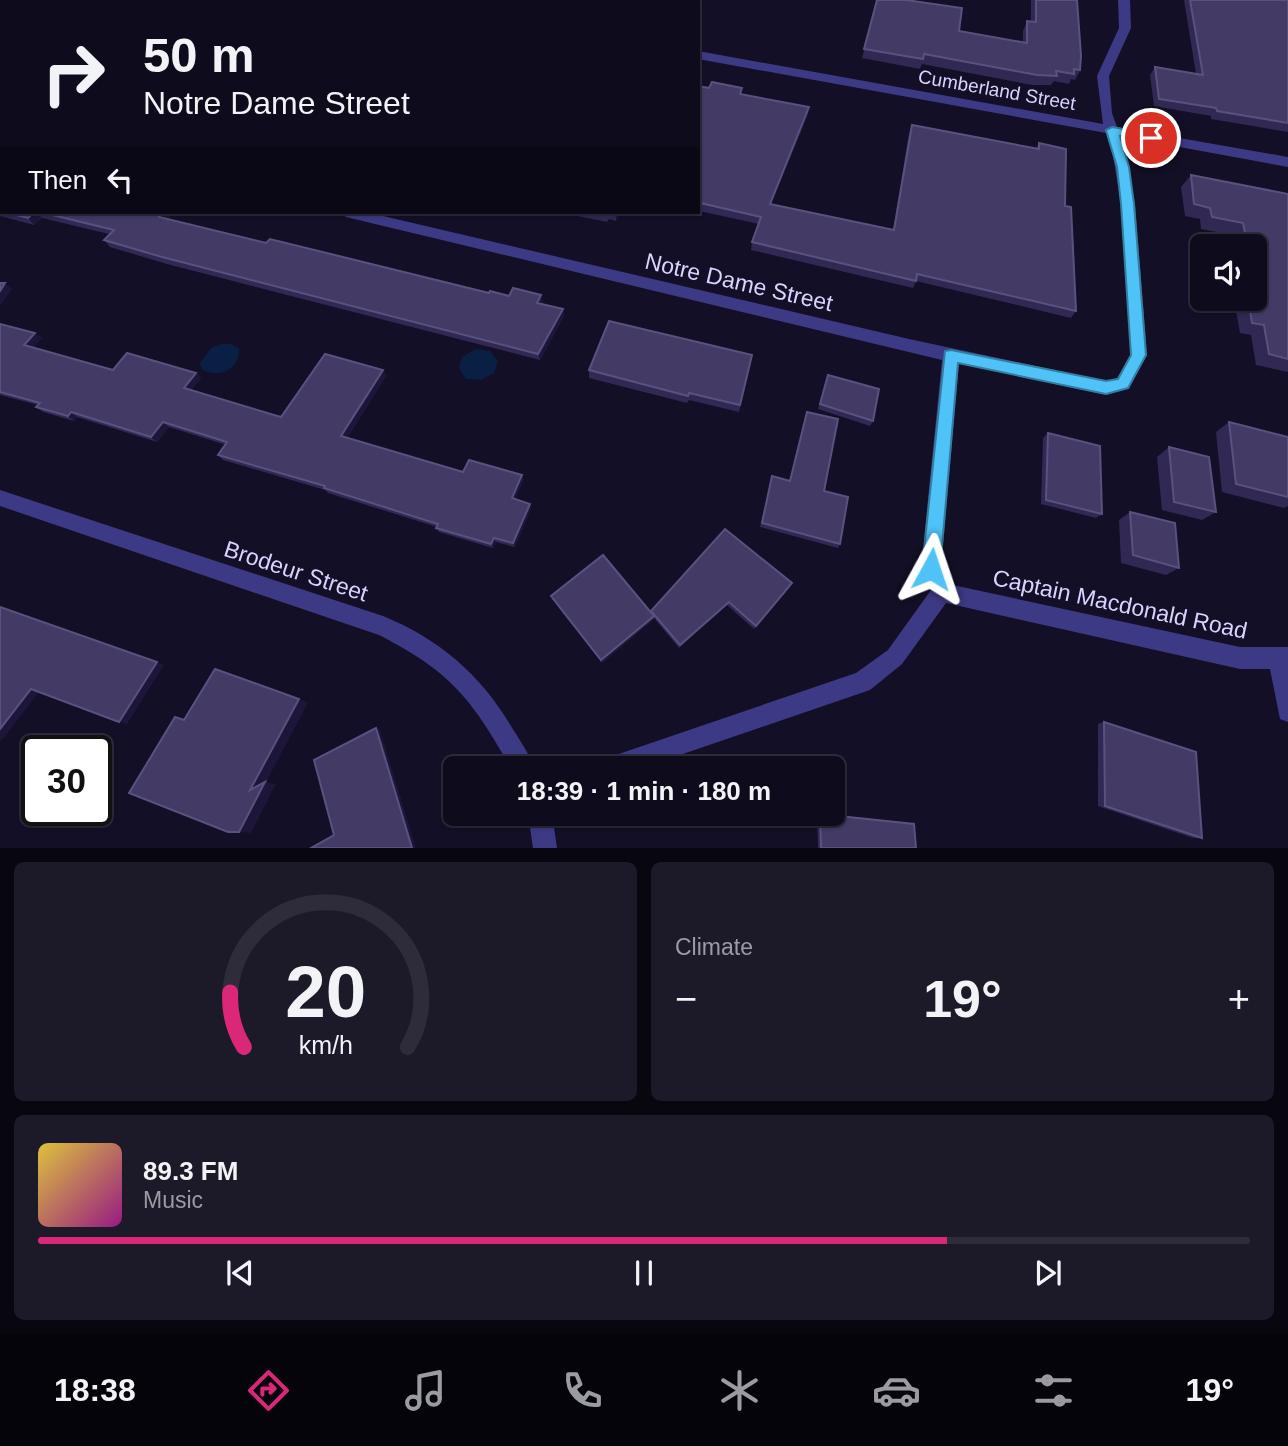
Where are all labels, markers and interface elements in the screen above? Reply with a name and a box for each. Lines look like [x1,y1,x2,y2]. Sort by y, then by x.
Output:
icon: right [28,28,119,119]
text: 50 m [143,28,255,82]
street label: Cumberland Street [917,66,1078,114]
text: Notre Dame Street [143,85,410,121]
pin [1121,108,1181,168]
icon: arrive [1132,119,1170,157]
icon: left [101,161,139,199]
text: Then [28,165,87,195]
map controls [1190,234,1267,311]
button: sound [1190,234,1267,311]
street label: Notre Dame Street [643,248,836,316]
position arrow [894,532,968,606]
street label: Brodeur Street [221,536,372,607]
street label: Captain Macdonald Road [990,564,1250,644]
speed limit sign: 30 [21,735,112,826]
text: 18:39 · 1 min · 180 m [517,776,771,806]
text: Climate [675,934,753,960]
text: 20 [285,952,366,1033]
text: 19° [923,970,1002,1028]
text: − [675,978,697,1020]
text: + [1228,978,1250,1020]
text: km/h [298,1031,353,1059]
text: 89.3 FM [143,1156,238,1186]
text: Music [143,1187,203,1213]
icon: previous [221,1254,259,1292]
icon: pause [625,1254,663,1292]
icon: next [1029,1254,1067,1292]
icon: directions [244,1366,293,1415]
icon: music [401,1366,450,1415]
icon: phone [558,1366,607,1415]
icon: climate [715,1366,764,1415]
icon: car [872,1366,921,1415]
icon: filters [1029,1366,1078,1415]
text: 18:38 [54,1372,136,1408]
text: 19° [1186,1372,1234,1408]

